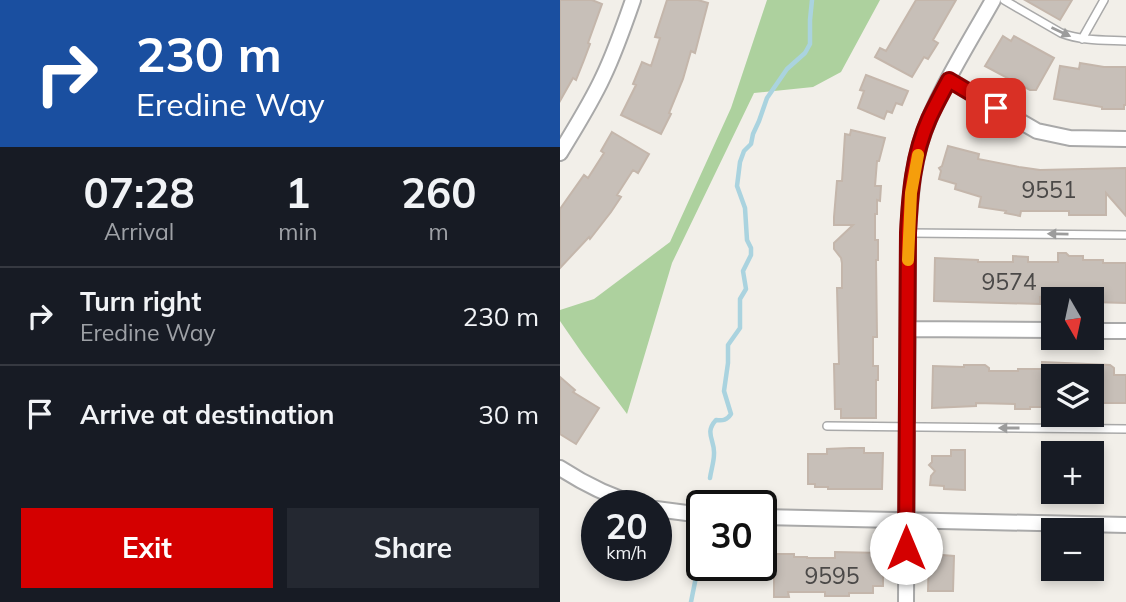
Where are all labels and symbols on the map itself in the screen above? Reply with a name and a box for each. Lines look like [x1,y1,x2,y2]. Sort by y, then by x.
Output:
one-way arrow [1051,26,1071,38]
pin [966,78,1026,138]
house number: 9551 [1021,175,1077,204]
one-way arrow [1047,228,1069,240]
house number: 9574 [981,267,1037,296]
north arrow [1041,287,1104,350]
one-way arrow [998,422,1020,434]
speed limit sign: 30 [686,490,777,581]
position arrow [869,511,943,585]
house number: 9595 [804,561,860,590]

